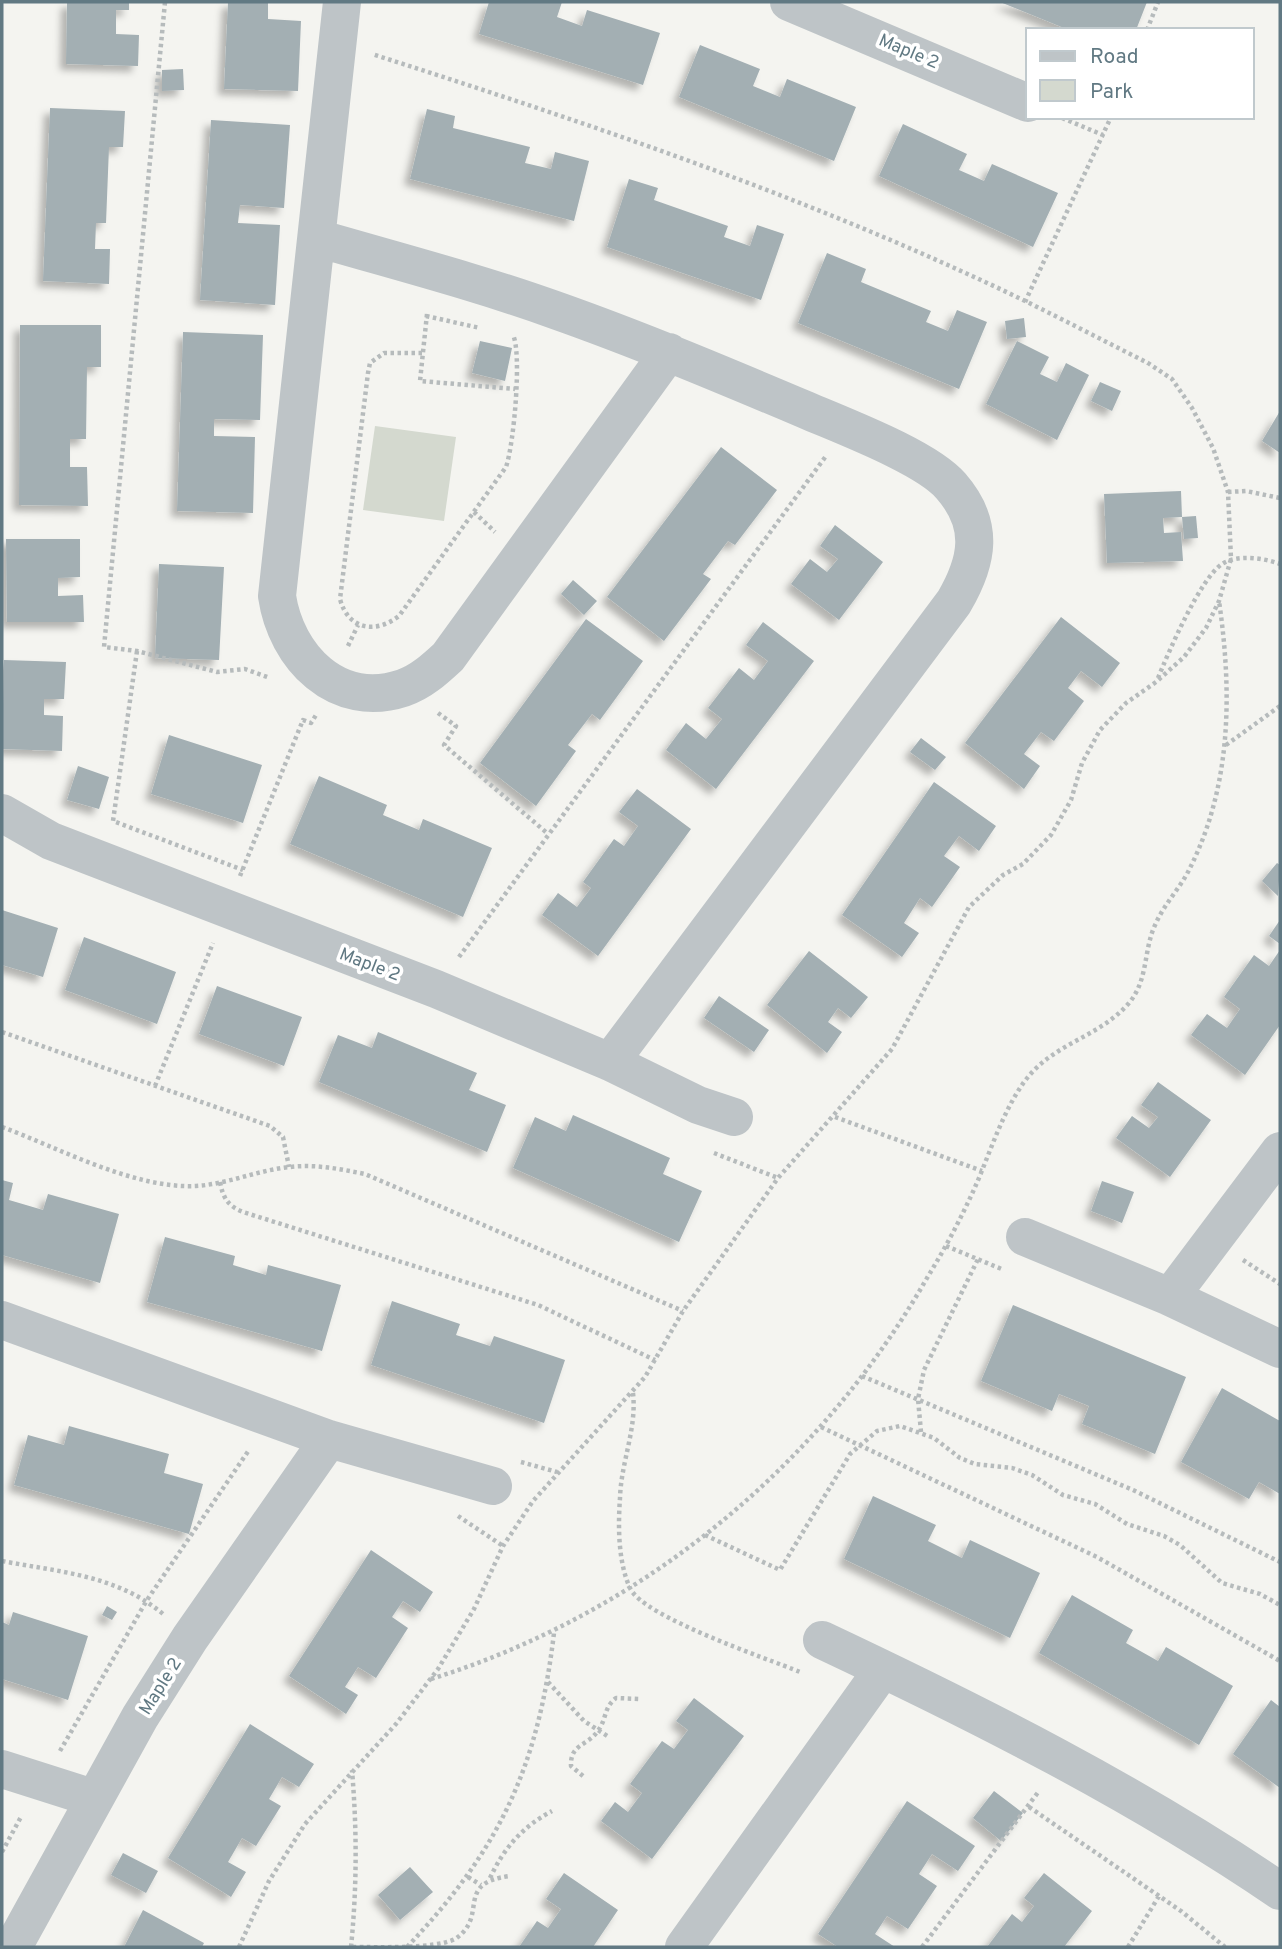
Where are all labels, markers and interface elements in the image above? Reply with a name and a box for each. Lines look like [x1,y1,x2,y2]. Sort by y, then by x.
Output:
legend [1026,28,1254,119]
street label: Maple 2 [875,29,942,75]
text: Road [1090,44,1139,71]
text: Park [1090,79,1133,106]
street label: Maple 2 [336,943,403,988]
street label: Maple 2 [135,1654,188,1720]

